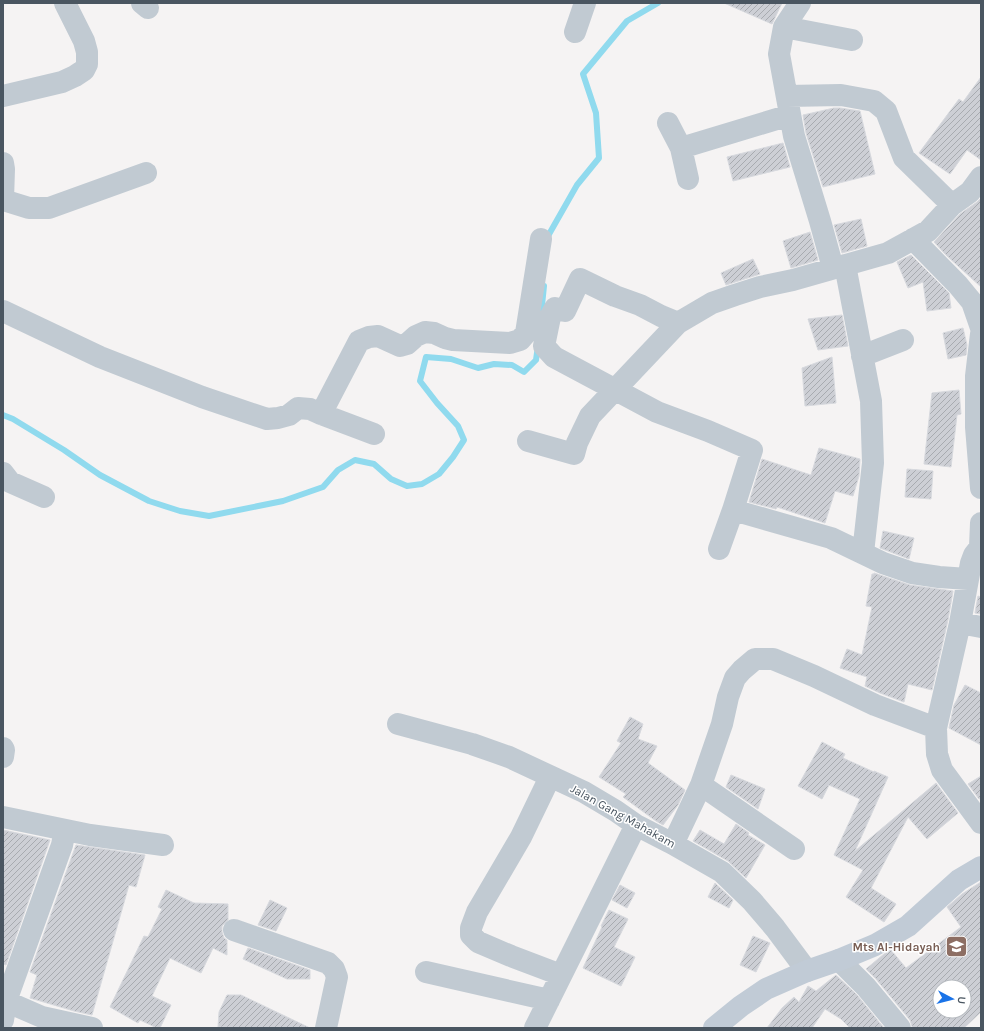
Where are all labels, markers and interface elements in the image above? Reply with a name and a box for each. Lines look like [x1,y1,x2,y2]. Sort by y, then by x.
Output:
street label: Jalan Gang Mahakam [568,781,678,851]
school or university icon: Mts Al-Hidayah [943,934,969,960]
place label: Mts Al-Hidayah [852,940,940,954]
north arrow [932,979,972,1019]
text: U [955,996,968,1005]

